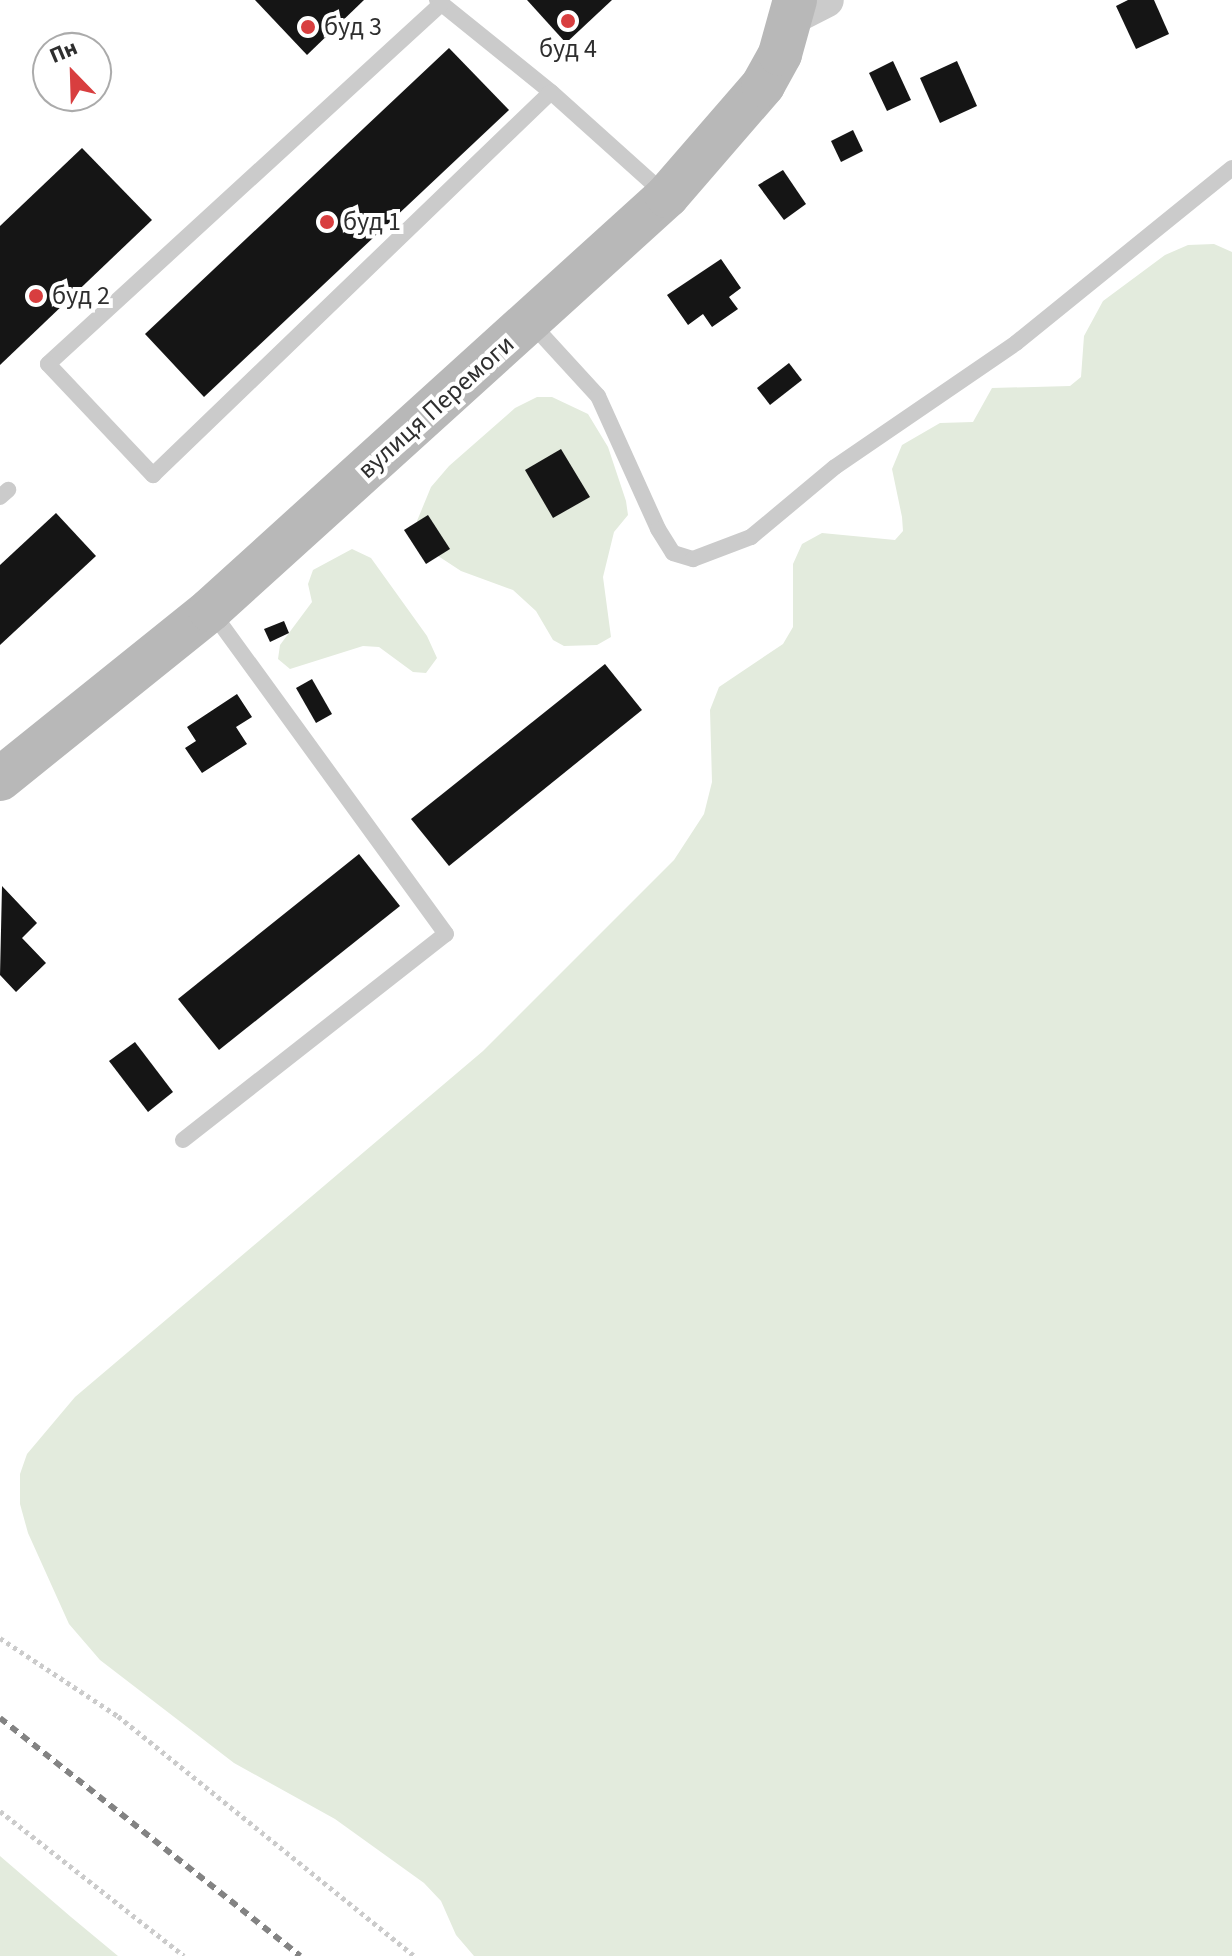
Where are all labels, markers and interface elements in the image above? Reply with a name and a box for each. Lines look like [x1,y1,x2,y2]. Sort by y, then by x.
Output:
place label: буд 3 [324,11,382,43]
marker: буд 4 [559,12,577,30]
marker: буд 3 [299,18,317,36]
north arrow [32,32,112,112]
text: Пн [45,32,82,72]
place label: буд 4 [539,33,597,65]
place label: буд 1 [343,206,401,238]
marker: буд 1 [318,213,336,231]
place label: буд 2 [52,280,110,312]
marker: буд 2 [27,287,45,305]
street label: вулиця Перемоги [351,329,521,485]

